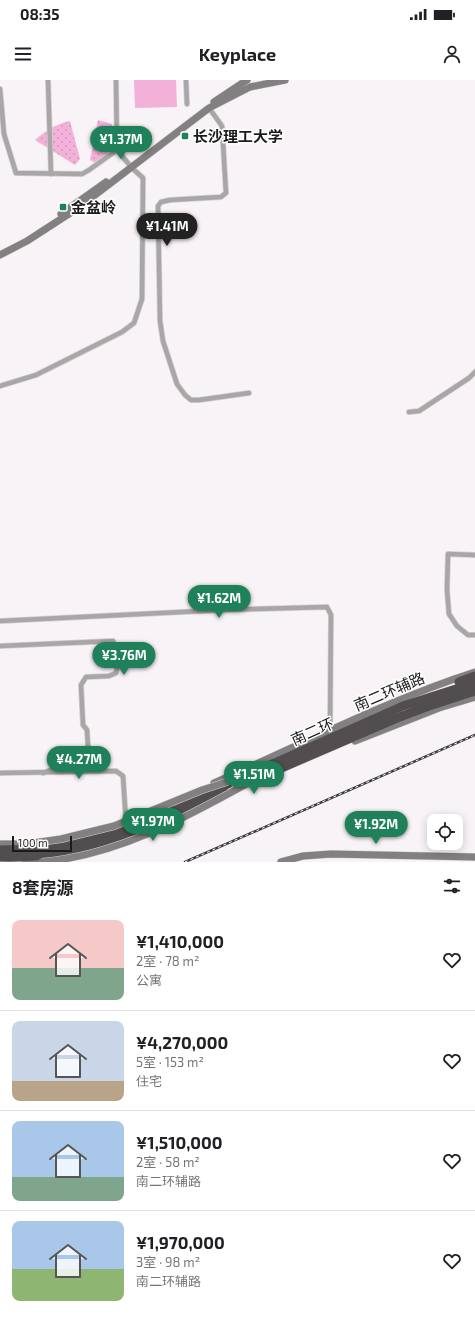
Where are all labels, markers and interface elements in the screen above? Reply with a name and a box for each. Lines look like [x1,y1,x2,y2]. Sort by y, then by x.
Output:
text: 08:35 [20,5,59,23]
icon: menu [12,43,34,65]
text: Keyplace [199,43,276,65]
icon: person [441,43,463,65]
pin: ¥1.37M [88,126,154,160]
place label: 长沙理工大学 [193,127,283,145]
text: ¥1.37M [99,131,143,147]
marker: 长沙理工大学 [180,131,190,141]
place label: 金盆岭 [71,198,116,216]
marker: 金盆岭 [58,202,68,212]
pin: ¥1.41M [134,213,200,247]
text: ¥1.41M [145,218,189,234]
pin: ¥1.62M [186,585,252,619]
text: ¥1.62M [197,590,241,606]
pin: ¥3.76M [91,642,157,676]
text: ¥3.76M [101,647,147,663]
street label: 南二环辅路 [351,668,427,714]
street label: 南二环 [288,714,336,748]
pin: ¥4.27M [46,746,112,780]
text: ¥4.27M [56,751,102,767]
pin: ¥1.51M [221,761,287,795]
text: ¥1.51M [233,766,275,782]
pin: ¥1.97M [120,808,186,842]
pin: ¥1.92M [343,811,409,845]
text: ¥1.97M [131,813,175,829]
map controls [427,814,463,850]
button: locate [427,814,463,850]
text: ¥1.92M [354,816,398,832]
scale bar [12,834,72,853]
text: 100 m [18,836,48,849]
icon: filters [441,875,463,897]
text: 8套房源 [12,877,74,897]
text: ¥1,410,000 [136,931,224,951]
icon: home [44,936,92,984]
icon: heart [441,949,463,971]
text: 2室 · 78 m² [136,953,199,969]
text: 公寓 [136,972,162,988]
text: ¥4,270,000 [136,1032,228,1052]
icon: home [44,1037,92,1085]
icon: heart [441,1050,463,1072]
text: 5室 · 153 m² [136,1054,204,1070]
text: 住宅 [136,1073,162,1089]
text: ¥1,510,000 [136,1132,223,1152]
icon: home [44,1137,92,1185]
icon: heart [441,1150,463,1172]
text: 2室 · 58 m² [136,1154,200,1170]
text: 南二环辅路 [136,1173,201,1189]
text: ¥1,970,000 [136,1232,225,1252]
icon: home [44,1237,92,1285]
icon: heart [441,1250,463,1272]
text: 3室 · 98 m² [136,1254,200,1270]
text: 南二环辅路 [136,1273,201,1289]

